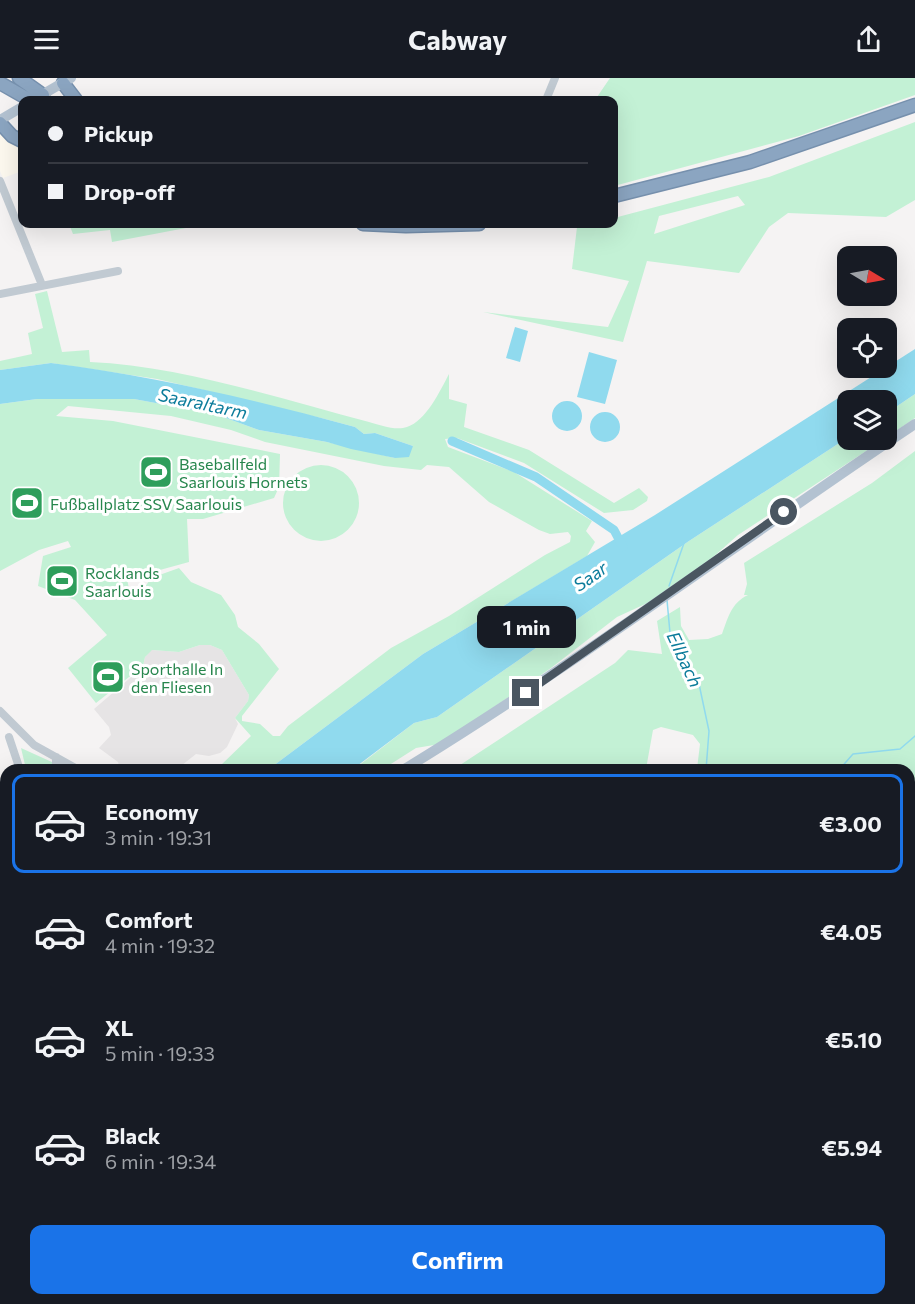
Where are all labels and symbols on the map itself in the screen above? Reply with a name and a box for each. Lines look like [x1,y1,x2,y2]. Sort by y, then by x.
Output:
north arrow [837,246,897,306]
water label: Saaraltarm [157,383,249,423]
sports icon: Baseballfeld Saarlouis Hornets [138,454,174,490]
place label: Baseballfeld Saarlouis Hornets [179,454,308,491]
sports icon: Fußballplatz SSV Saarlouis [9,485,45,521]
place label: Fußballplatz SSV Saarlouis [50,494,242,513]
route start [770,498,797,525]
water label: Saar [569,556,612,596]
sports icon: Rocklands Saarlouis [44,563,80,599]
place label: Rocklands Saarlouis [85,563,159,600]
callout: 1 min [476,606,576,648]
water label: Ellbach [663,628,707,690]
sports icon: Sporthalle In den Fliesen [90,659,126,695]
place label: Sporthalle In den Fliesen [131,659,223,696]
route end [512,679,539,706]

